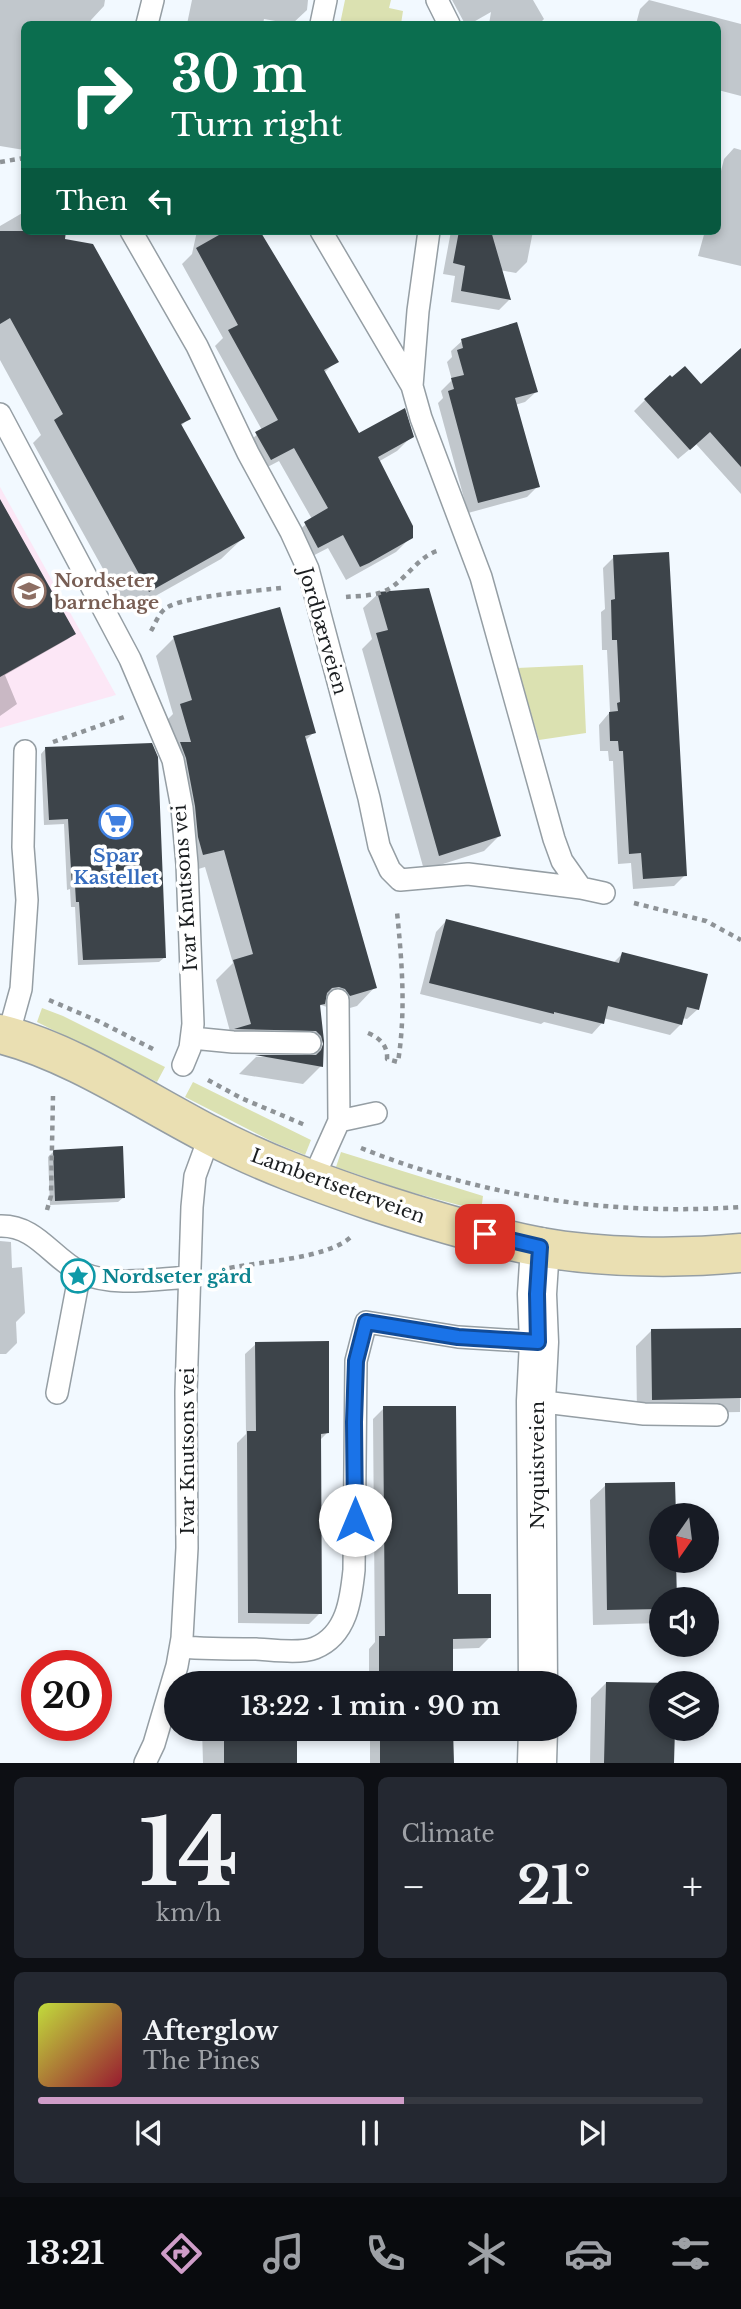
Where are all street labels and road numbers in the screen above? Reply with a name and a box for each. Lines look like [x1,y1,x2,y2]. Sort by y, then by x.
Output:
street label: Jordbærveien [293,562,352,697]
street label: Ivar Knutsons vei [168,803,202,972]
street label: Lambertseterveien [248,1144,428,1228]
street label: Ivar Knutsons vei [176,1367,199,1535]
street label: Nyquistveien [526,1401,549,1529]

